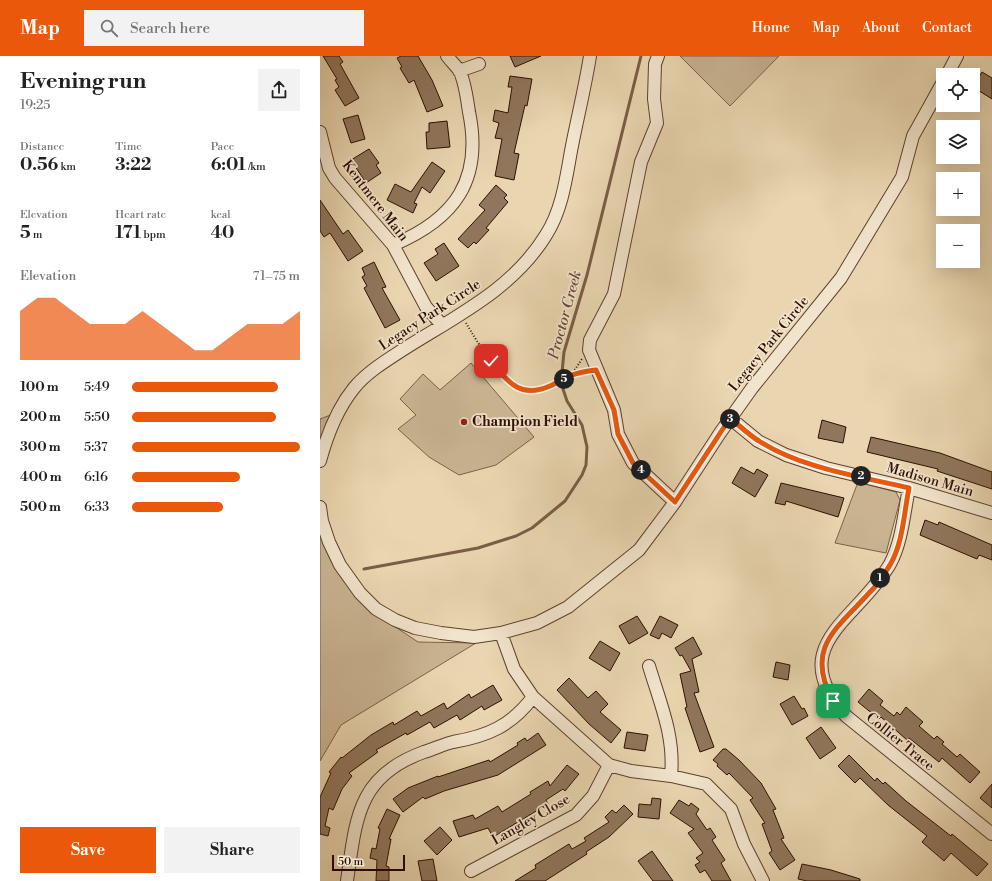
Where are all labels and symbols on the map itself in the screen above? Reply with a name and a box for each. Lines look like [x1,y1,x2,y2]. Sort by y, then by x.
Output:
street label: Kentmere Main [338,157,413,246]
water label: Proctor Creek [544,268,586,362]
street label: Legacy Park Circle [376,275,484,355]
street label: Legacy Park Circle [725,293,813,395]
pin [474,344,508,378]
pin: 5 [554,369,574,389]
pin: 3 [720,409,740,429]
place label: Champion Field [472,413,578,431]
marker: Champion Field [459,417,469,427]
street label: Madison Main [884,459,976,501]
pin: 4 [631,460,651,480]
pin: 2 [851,466,871,486]
pin: 1 [870,568,890,588]
pin [816,684,850,718]
street label: Collier Trace [862,709,938,775]
street label: Langley Close [489,790,573,850]
scale bar [332,853,405,872]

